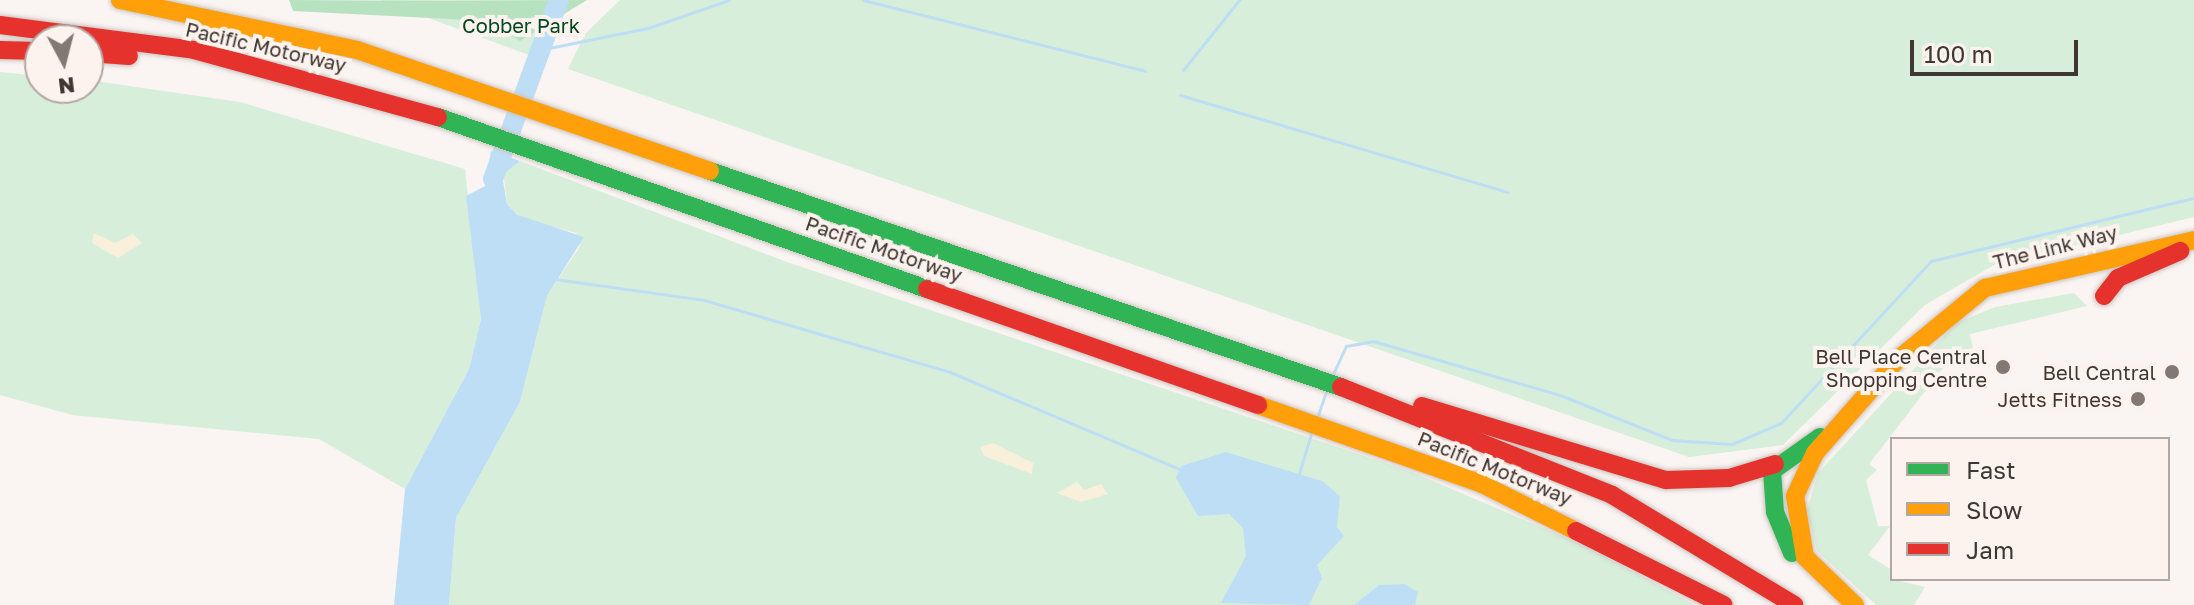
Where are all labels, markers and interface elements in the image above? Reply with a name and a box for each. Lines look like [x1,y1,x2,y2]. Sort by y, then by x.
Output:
park label: Cobber Park [462,13,580,37]
street label: Pacific Motorway [183,17,349,77]
north arrow [24,24,104,104]
scale bar [1914,24,2082,74]
text: 100 m [1924,39,1993,68]
text: N [57,72,77,101]
street label: Pacific Motorway [802,211,966,287]
street label: The Link Way [1990,220,2120,274]
place label: Bell Place Central Shopping Centre [1815,344,1987,391]
marker: Bell Place Central Shopping Centre [1994,358,2012,376]
place label: Bell Central [2043,360,2156,384]
marker: Bell Central [2163,363,2181,381]
place label: Jetts Fitness [1998,387,2122,411]
marker: Jetts Fitness [2129,390,2147,408]
street label: Pacific Motorway [1414,426,1576,510]
legend [1890,437,2170,581]
text: Fast [1966,455,2016,484]
text: Slow [1966,495,2022,524]
text: Jam [1966,535,2014,564]

